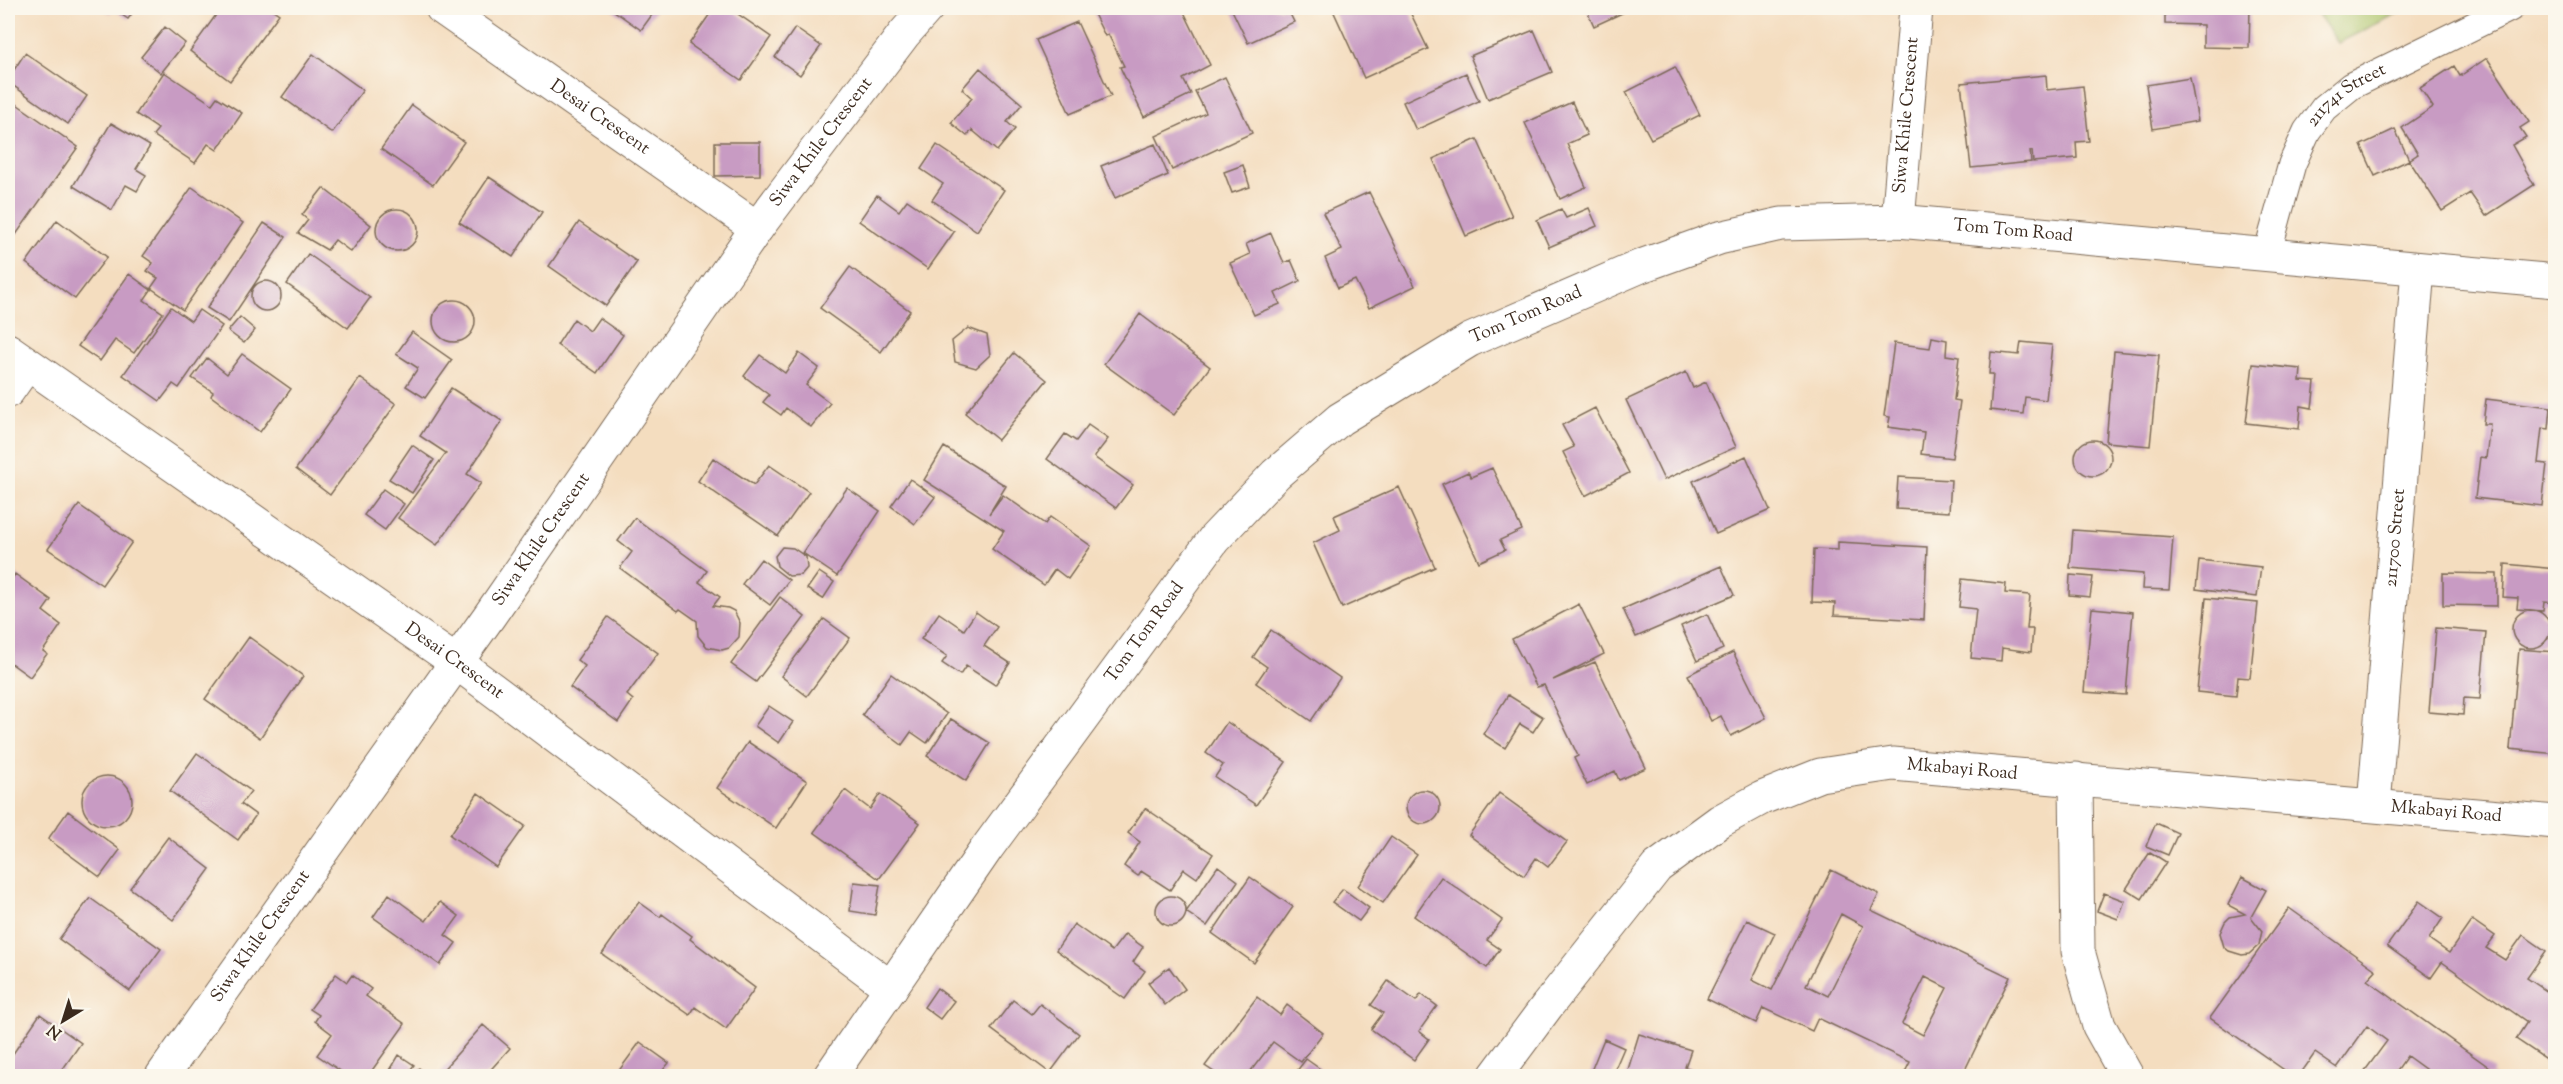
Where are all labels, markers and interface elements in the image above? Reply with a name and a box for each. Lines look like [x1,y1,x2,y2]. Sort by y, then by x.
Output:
street label: Siwa Khile Crescent [1887,36,1926,195]
street label: 211741 Street [2301,58,2391,133]
street label: Siwa Khile Crescent [764,72,879,213]
street label: Desai Crescent [544,74,655,162]
street label: Tom Tom Road [1952,213,2074,250]
street label: Tom Tom Road [1466,280,1587,351]
street label: Siwa Khile Crescent [487,468,597,612]
street label: 211700 Street [2379,488,2413,588]
street label: Tom Tom Road [1099,577,1191,689]
street label: Desai Crescent [399,617,509,706]
street label: Mkabayi Road [1906,752,2019,788]
street label: Mkabayi Road [2390,795,2503,830]
street label: Siwa Khile Crescent [205,865,317,1008]
north arrow [33,991,93,1051]
text: N [43,1018,67,1044]

